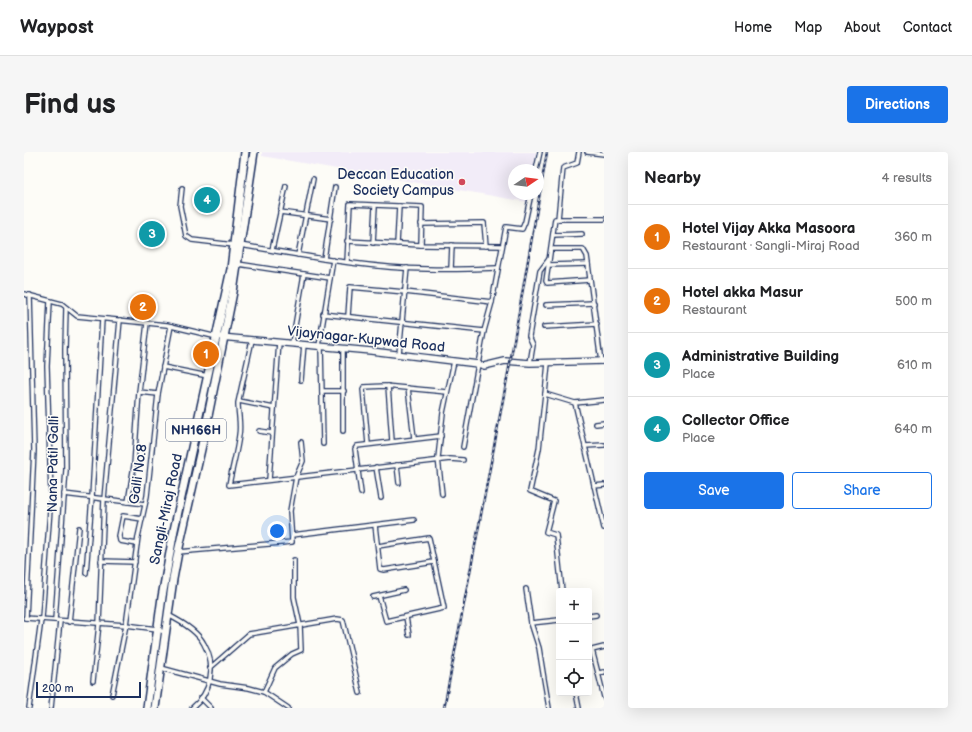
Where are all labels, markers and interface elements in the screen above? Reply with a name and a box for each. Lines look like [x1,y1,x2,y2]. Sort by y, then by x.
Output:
text: Waypost [20,16,94,39]
text: Home [734,19,772,36]
text: Map [794,19,822,36]
text: About [844,19,881,36]
text: Contact [903,19,952,36]
button: Directions [847,86,948,123]
text: Find us [24,88,116,121]
north arrow [508,164,544,200]
place label: Deccan Education Society Campus [337,166,454,199]
text: Nearby [644,168,701,188]
text: 4 results [882,170,932,186]
marker: Deccan Education Society Campus [457,177,467,187]
pin: 4 [194,185,220,215]
pin: 3 [139,219,165,249]
text: Hotel Vijay Akka Masoora [682,219,855,238]
text: 1 [654,229,660,245]
text: 360 m [894,229,932,245]
text: Restaurant · Sangli-Miraj Road [682,238,860,254]
text: Hotel akka Masur [682,283,803,302]
pin: 2 [130,292,156,322]
text: 2 [653,293,661,309]
text: 500 m [895,293,932,309]
text: Restaurant [682,302,747,318]
street label: Vijaynagar-Kupwad Road [286,322,446,356]
pin: 1 [193,339,219,369]
text: Administrative Building [682,347,839,366]
text: 3 [653,357,661,373]
text: 610 m [897,357,932,373]
text: Place [682,366,715,382]
text: Collector Office [682,411,789,430]
street label: Nana Patil Galli [44,416,62,512]
road number: NH166H [166,419,226,441]
text: 4 [653,421,661,437]
text: 640 m [894,421,932,437]
text: Place [682,430,715,446]
street label: Galli No.8 [125,443,151,505]
street label: Sangli-Miraj Road [146,452,186,566]
button: Save [644,472,784,509]
button: Share [792,472,932,509]
your location [267,521,287,541]
map controls [556,588,592,696]
button: + [556,588,592,624]
button: − [556,624,592,660]
button: locate [556,660,592,696]
scale bar [36,680,141,699]
text: 200 m [42,682,74,695]

